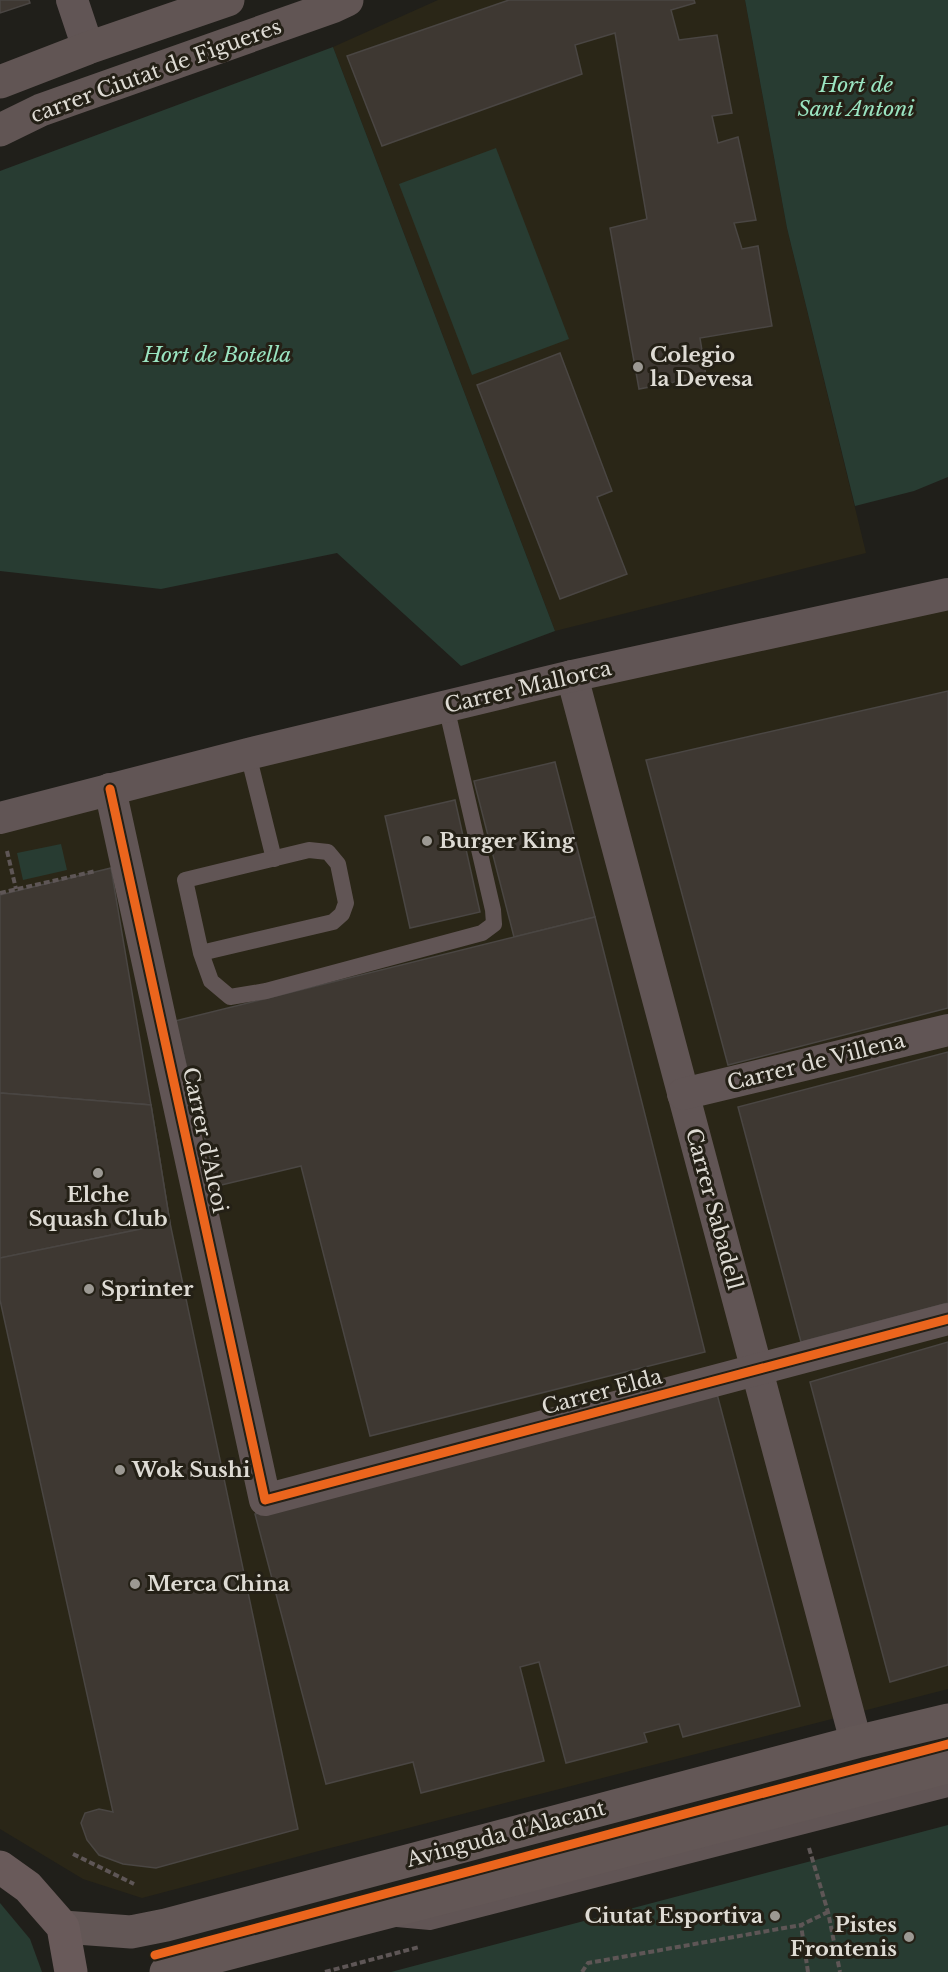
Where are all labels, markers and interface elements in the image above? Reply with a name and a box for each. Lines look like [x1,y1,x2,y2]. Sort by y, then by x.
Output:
street label: carrer Ciutat de Figueres [27,13,285,129]
park label: Hort de Sant Antoni [797,72,915,122]
park label: Hort de Botella [142,342,291,368]
place label: Colegio la Devesa [650,342,753,392]
marker: Colegio la Devesa [631,360,645,374]
street label: Carrer Mallorca [442,655,614,719]
place label: Burger King [439,828,576,854]
marker: Burger King [420,834,434,848]
street label: Carrer de Villena [724,1027,908,1097]
street label: Carrer d'Alcoi [177,1065,233,1215]
street label: Carrer Sabadell [680,1125,748,1293]
marker: Elche Squash Club [91,1166,105,1180]
place label: Elche Squash Club [28,1182,168,1232]
place label: Sprinter [101,1276,194,1302]
marker: Sprinter [82,1282,96,1296]
street label: Carrer Elda [539,1363,665,1421]
place label: Wok Sushi [131,1457,251,1483]
marker: Wok Sushi [113,1463,127,1477]
place label: Merca China [147,1571,290,1597]
marker: Merca China [128,1577,142,1591]
street label: Avinguda d'Alacant [403,1795,608,1873]
place label: Ciutat Esportiva [585,1903,763,1929]
marker: Ciutat Esportiva [768,1909,782,1923]
place label: Pistes Frontenis [790,1912,897,1962]
marker: Pistes Frontenis [902,1930,916,1944]

